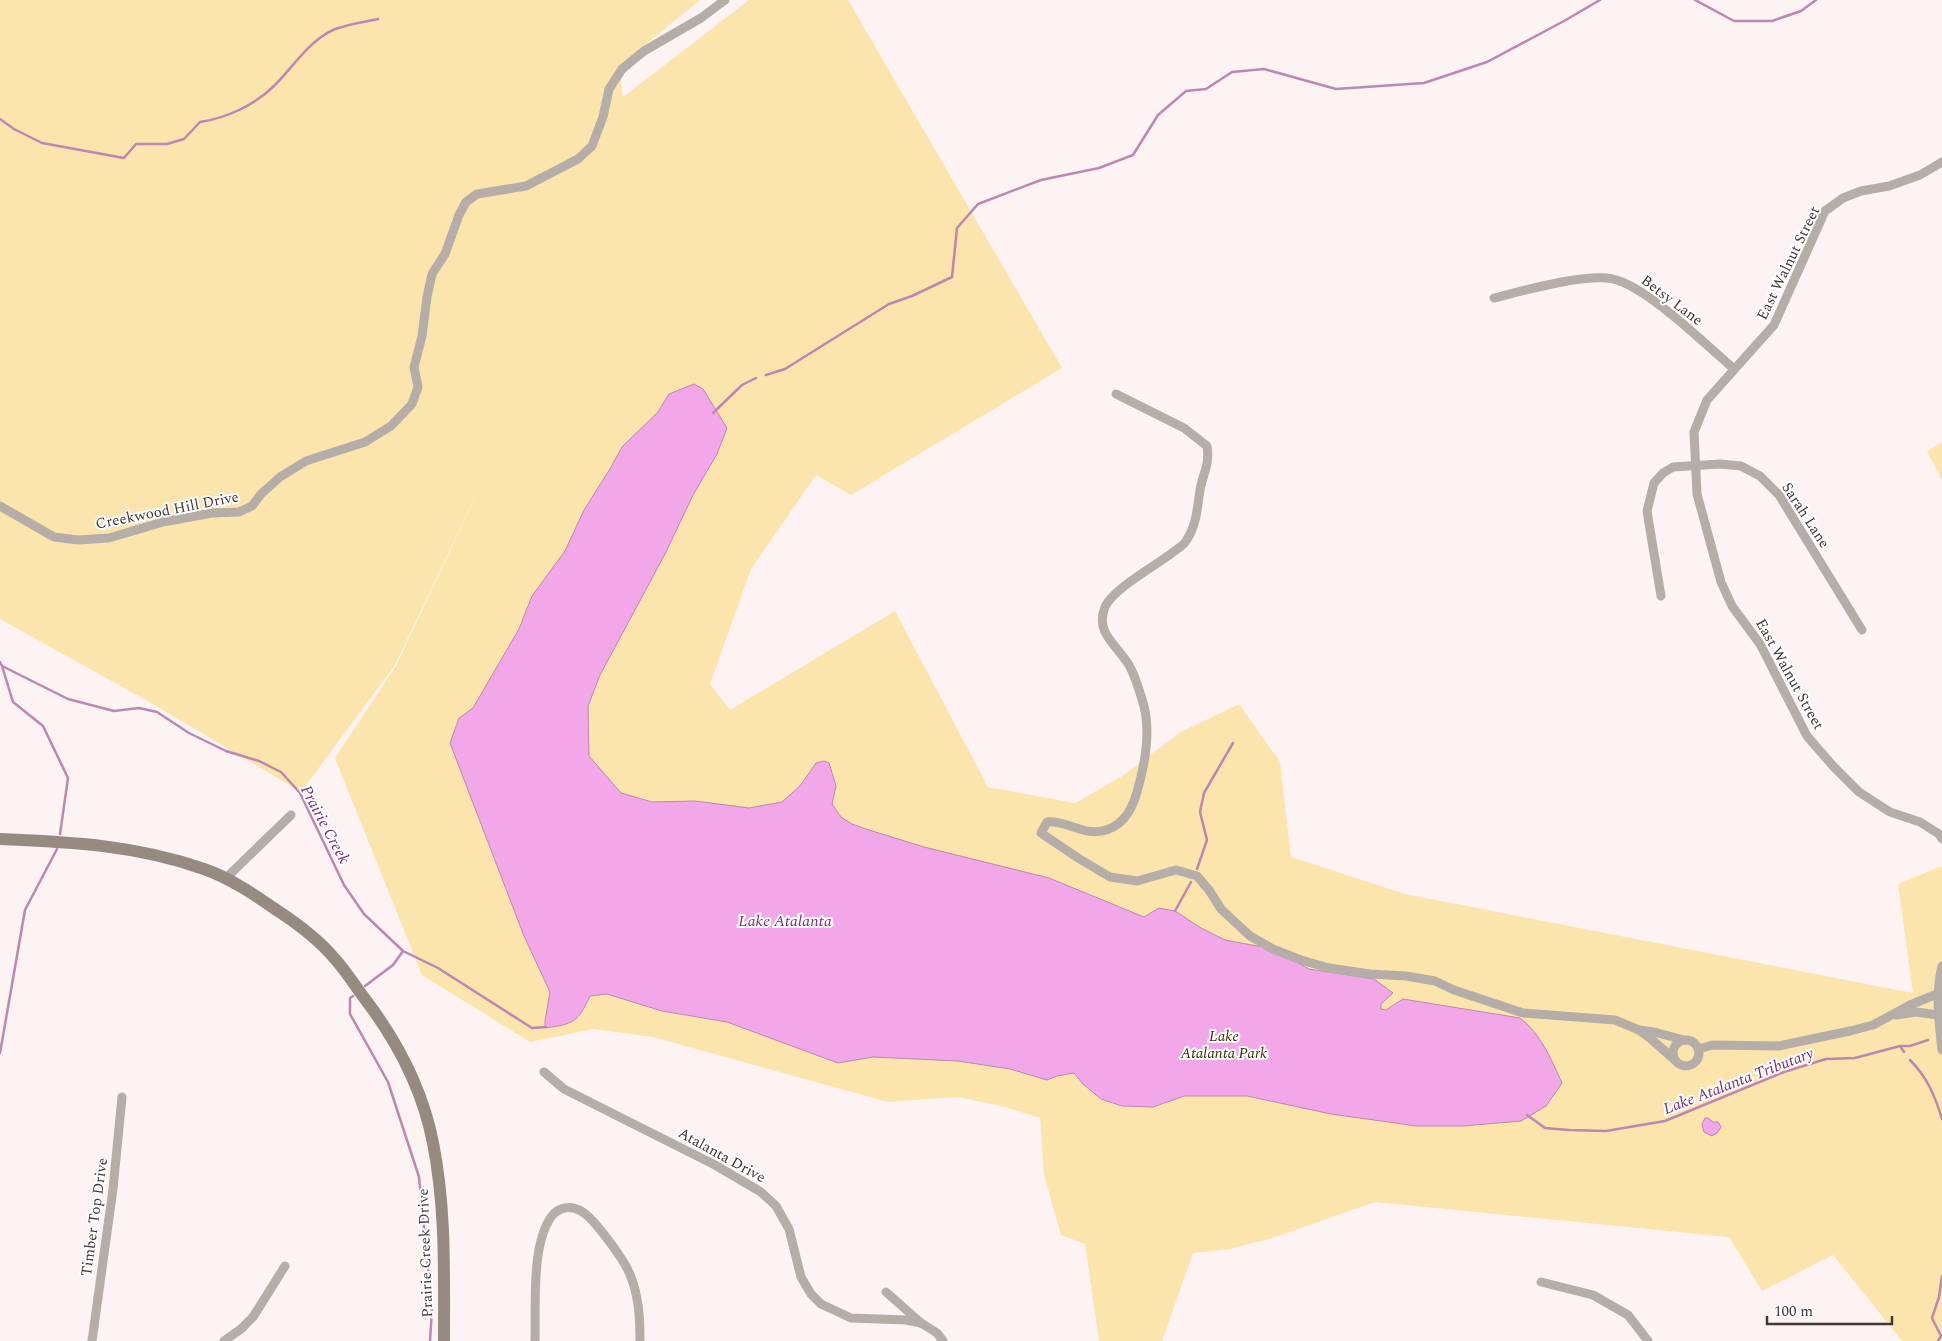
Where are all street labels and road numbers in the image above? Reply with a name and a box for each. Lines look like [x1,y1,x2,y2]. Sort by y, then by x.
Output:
street label: East Walnut Street [1751,202,1826,324]
street label: Betsy Lane [1636,269,1708,331]
street label: Sarah Lane [1776,478,1835,553]
street label: Creekwood Hill Drive [93,485,241,536]
street label: East Walnut Street [1749,614,1830,734]
street label: Atalanta Drive [674,1122,770,1189]
street label: Timber Top Drive [75,1156,114,1278]
street label: Prairie Creek Drive [412,1188,439,1318]

